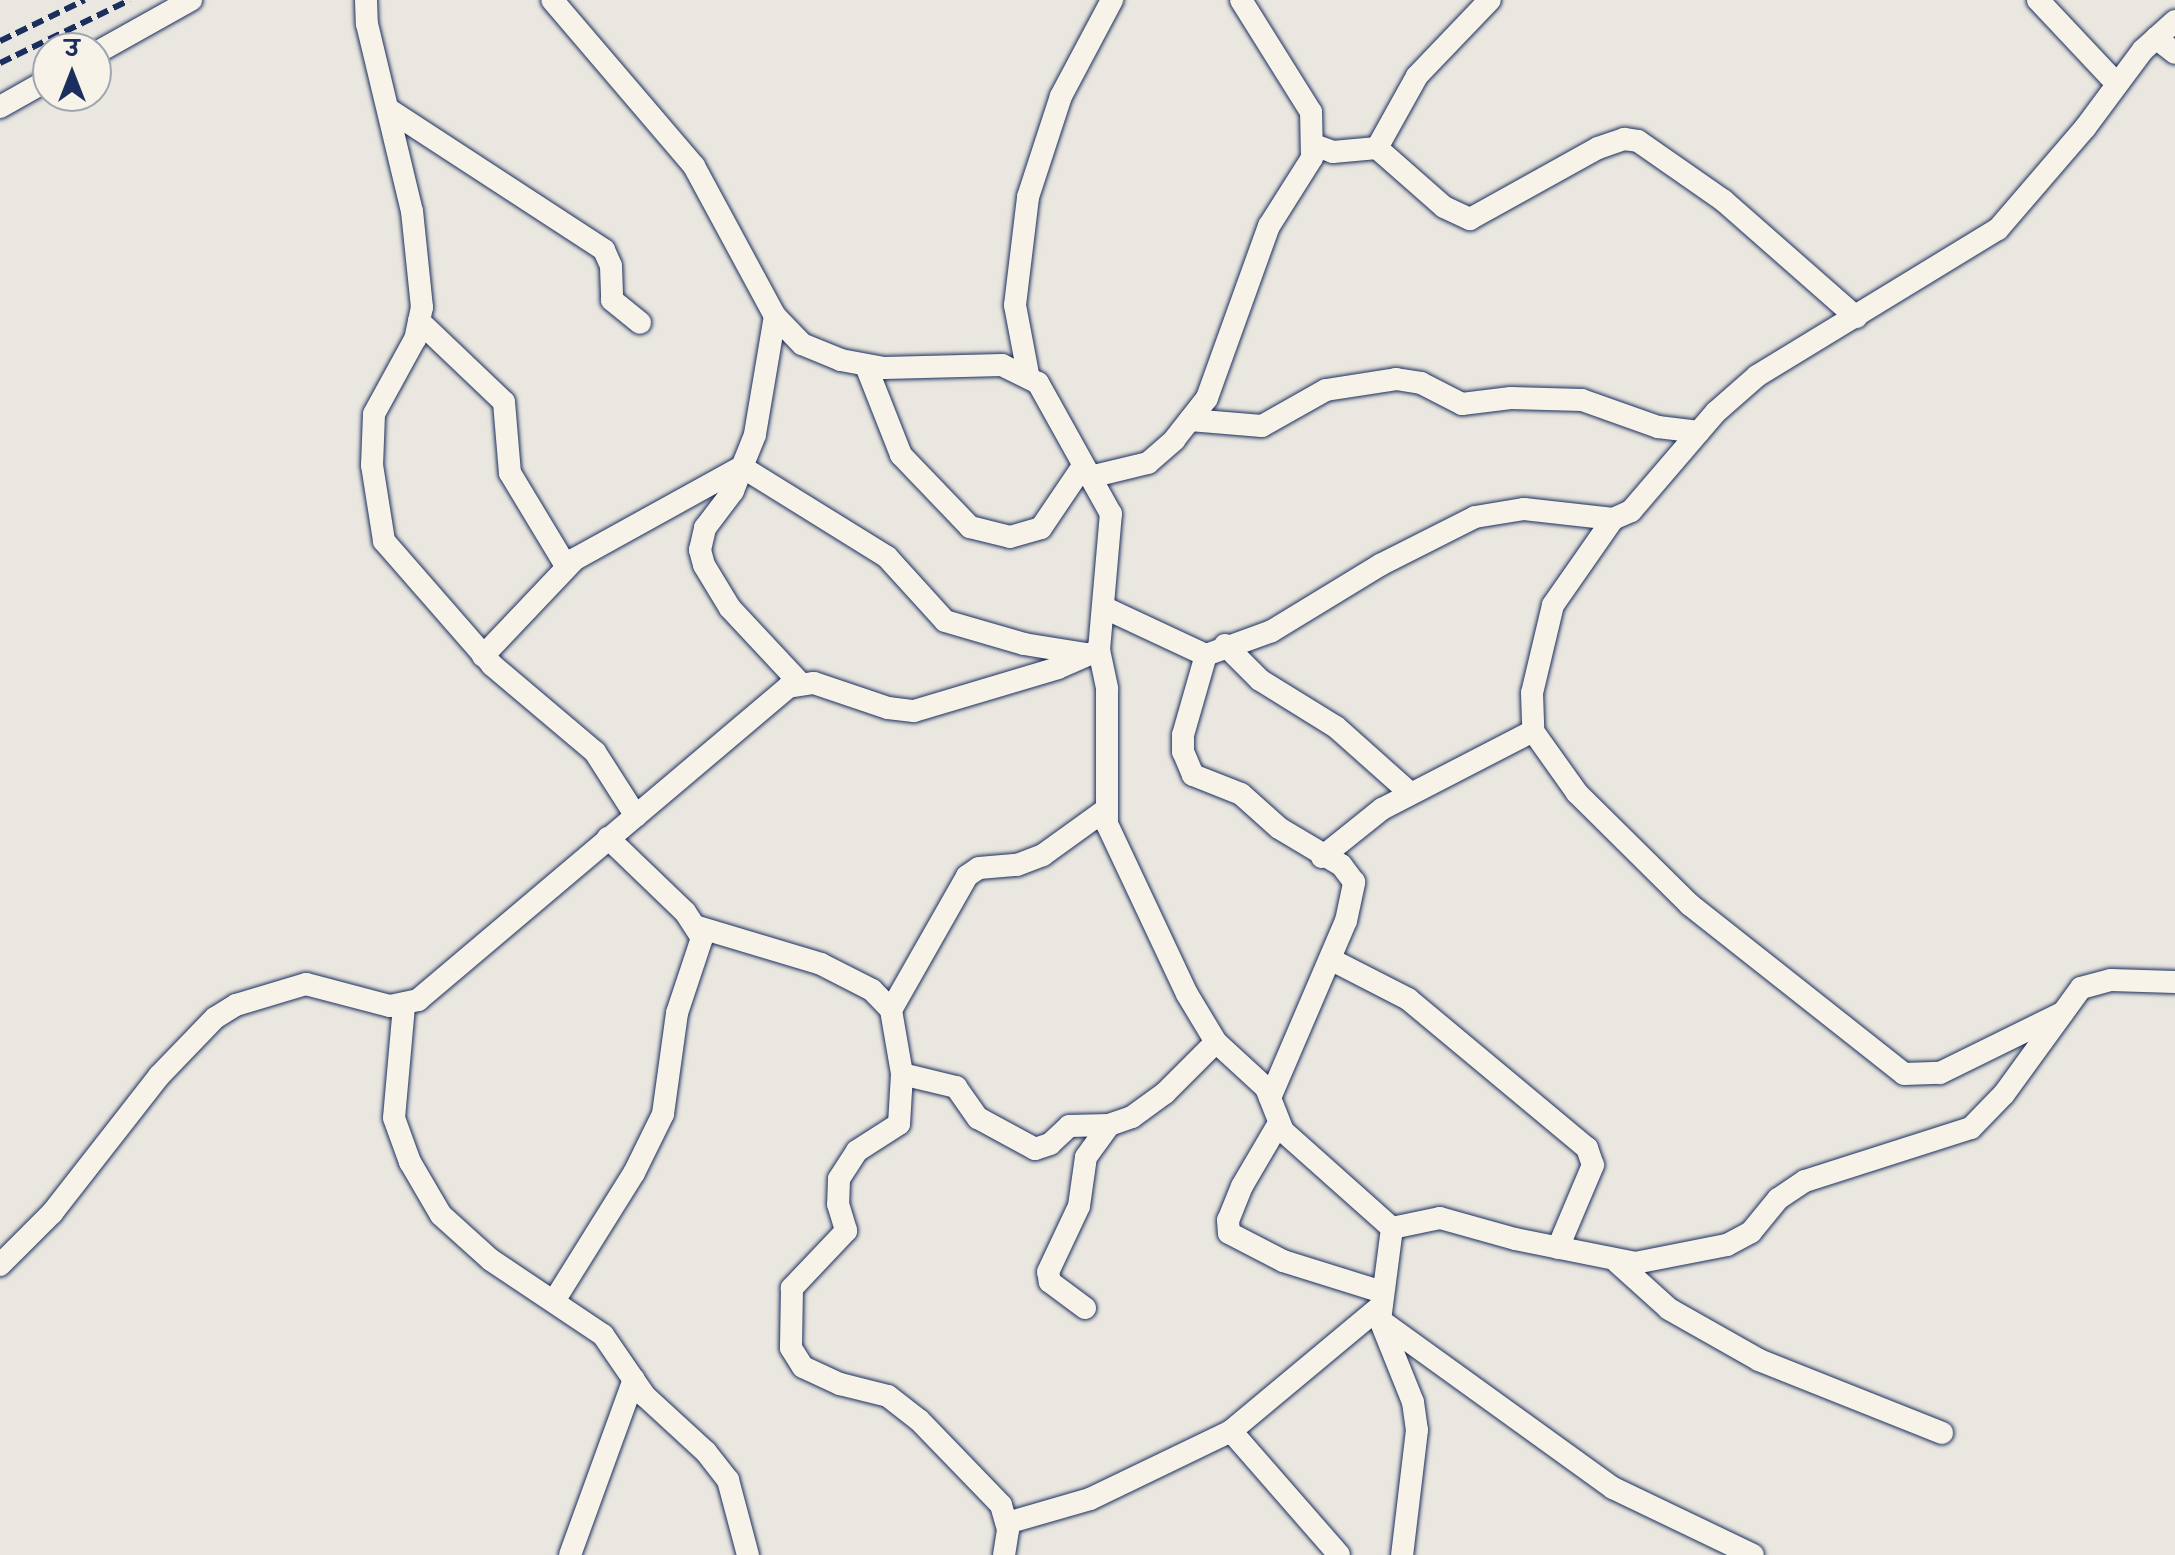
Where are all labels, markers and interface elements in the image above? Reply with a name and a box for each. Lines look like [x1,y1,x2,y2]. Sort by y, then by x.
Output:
north arrow [32,32,112,112]
text: उ [65,34,79,65]

